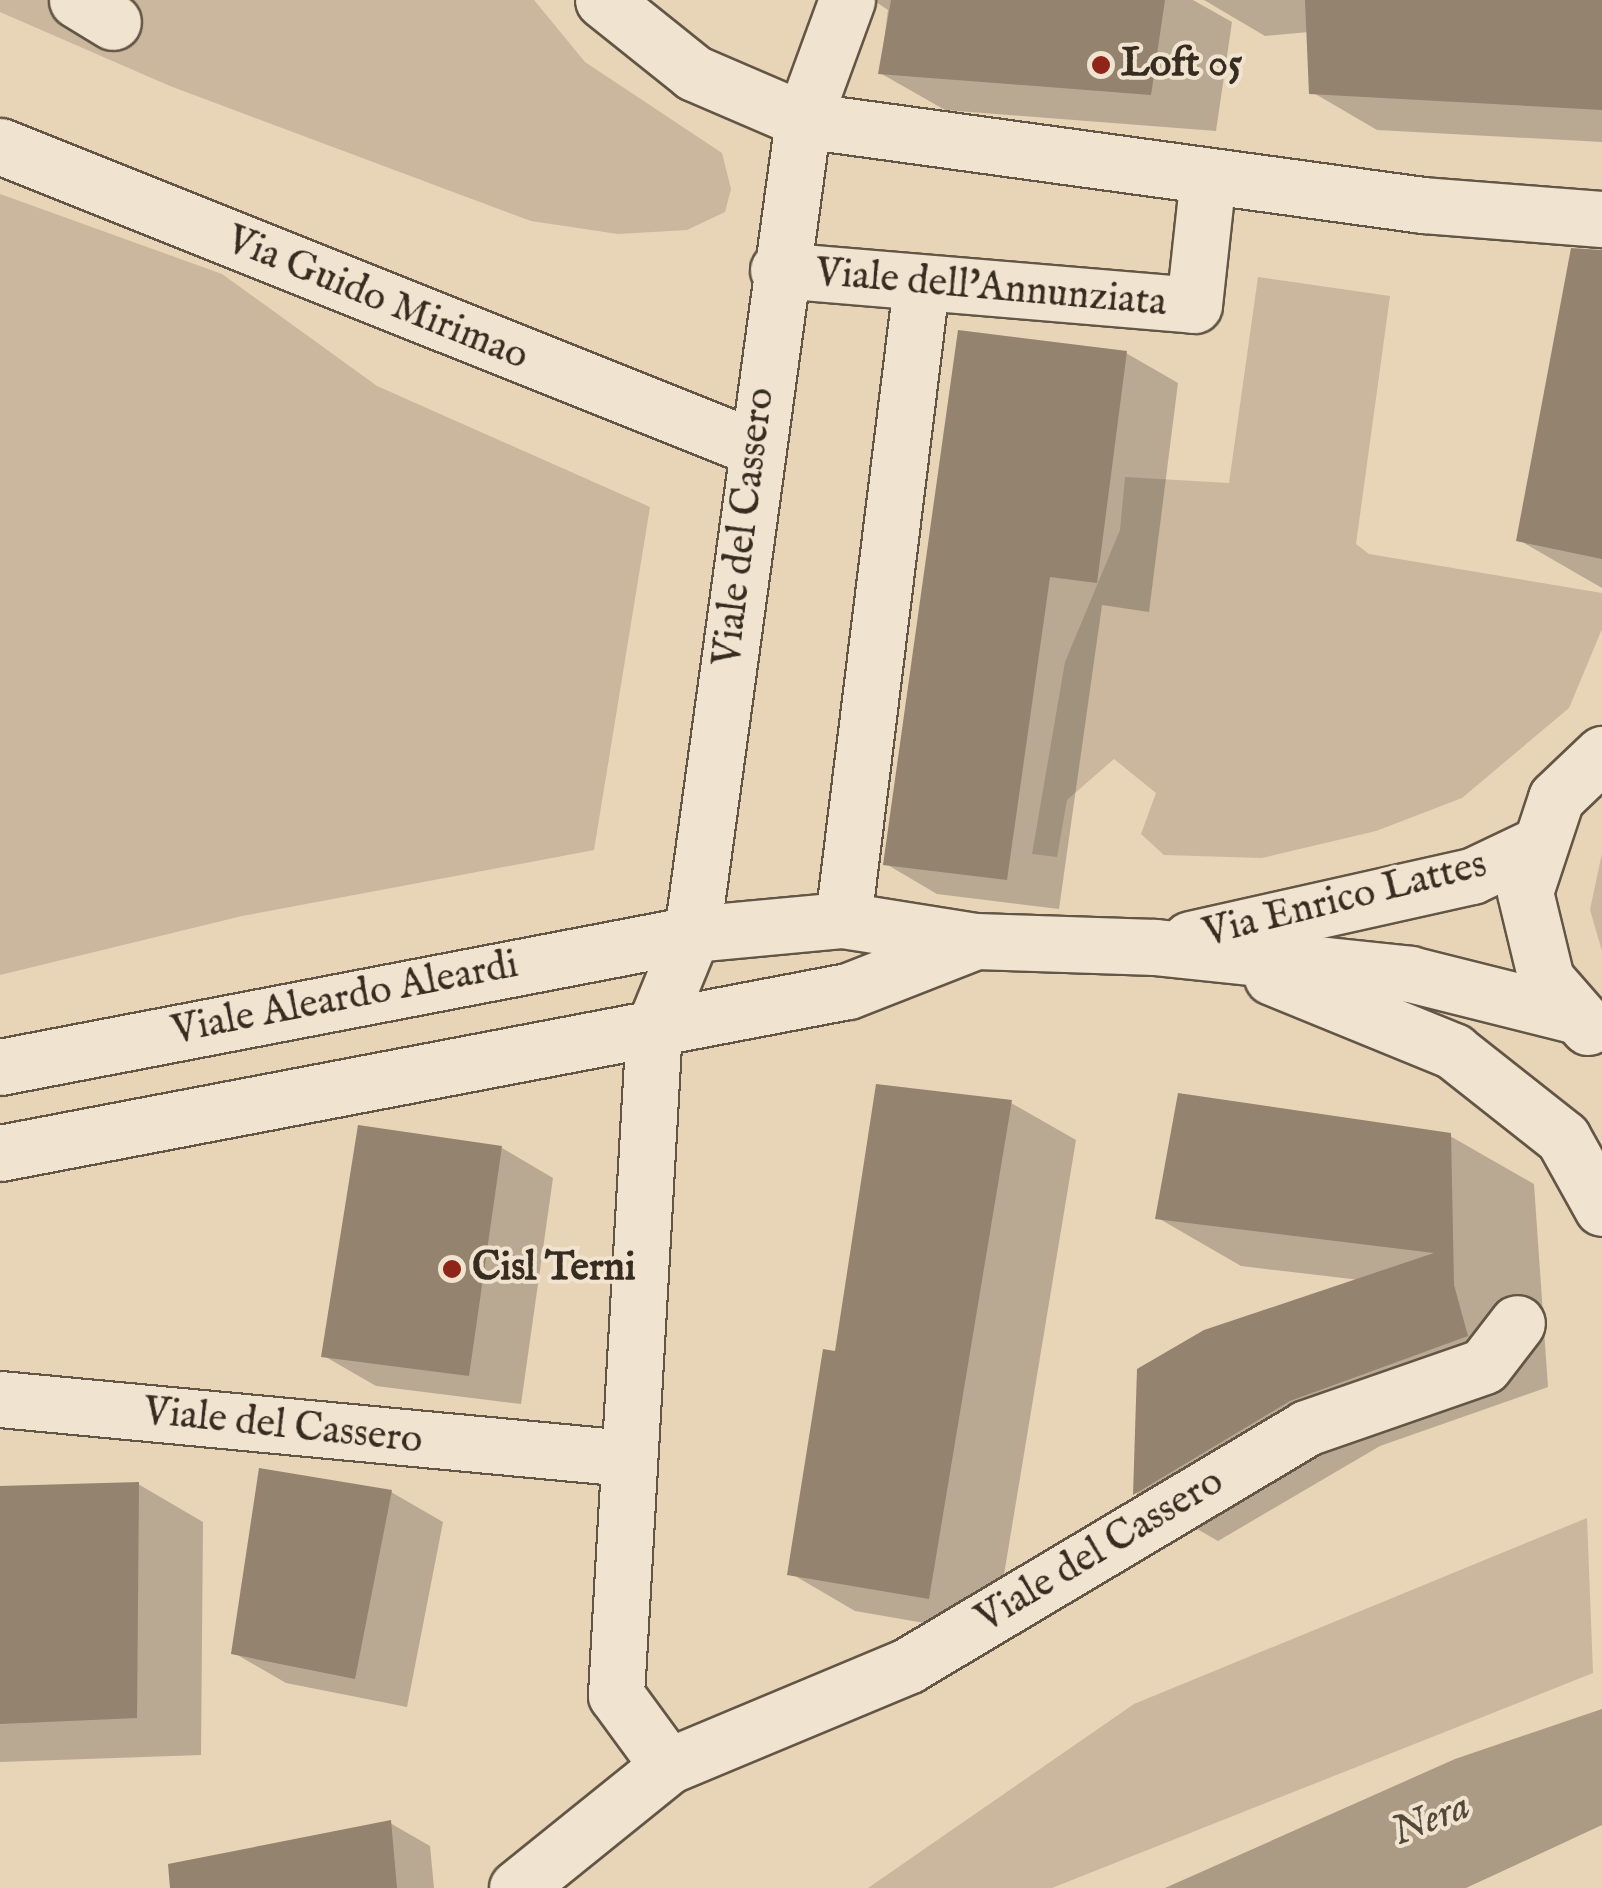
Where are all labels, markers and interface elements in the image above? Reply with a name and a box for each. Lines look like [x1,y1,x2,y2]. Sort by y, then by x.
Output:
place label: Loft 05 [1121,41,1242,89]
marker: Loft 05 [1090,54,1112,76]
street label: Via Guido Mirimao [219,217,535,381]
street label: Viale dell'Annunziata [814,250,1168,328]
street label: Viale del Cassero [704,385,786,669]
street label: Via Enrico Lattes [1198,842,1492,958]
street label: Viale Aleardo Aleardi [168,942,522,1056]
place label: Cisl Terni [472,1245,636,1293]
marker: Cisl Terni [441,1258,463,1280]
street label: Viale del Cassero [141,1388,425,1466]
street label: Viale del Cassero [968,1458,1232,1644]
water label: Nera [1384,1782,1478,1858]

